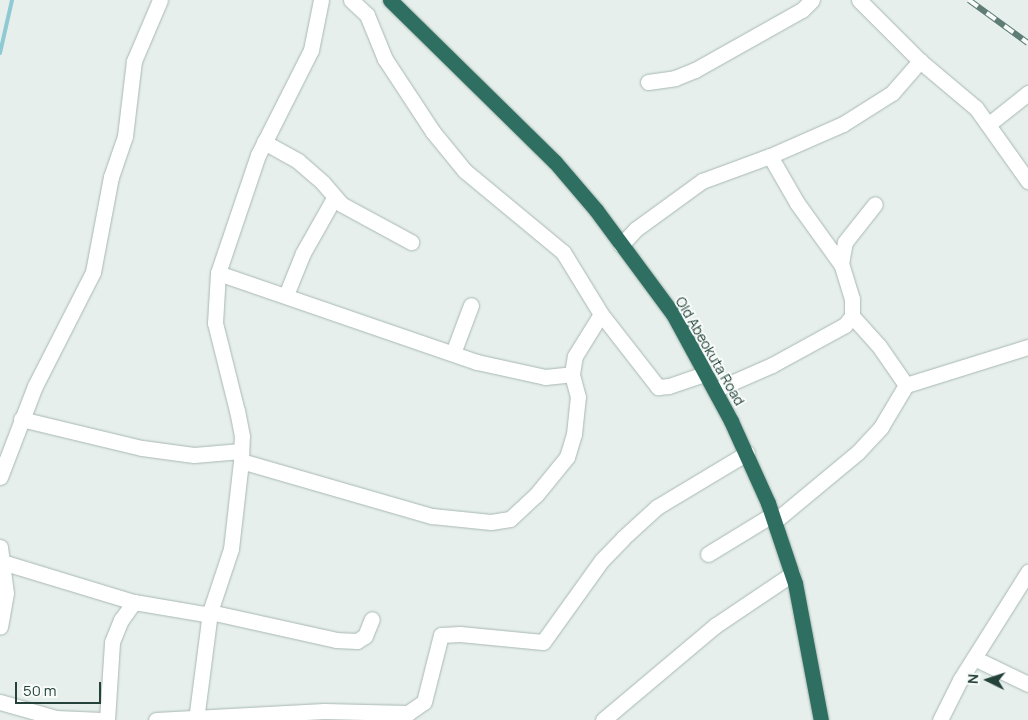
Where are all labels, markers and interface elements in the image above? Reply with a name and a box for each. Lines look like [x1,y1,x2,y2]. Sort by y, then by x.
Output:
street label: Old Abeokuta Road [672,294,748,408]
north arrow [963,655,1013,705]
scale bar [18,672,104,704]
text: N [963,673,982,685]
text: 50 m [23,680,57,701]

